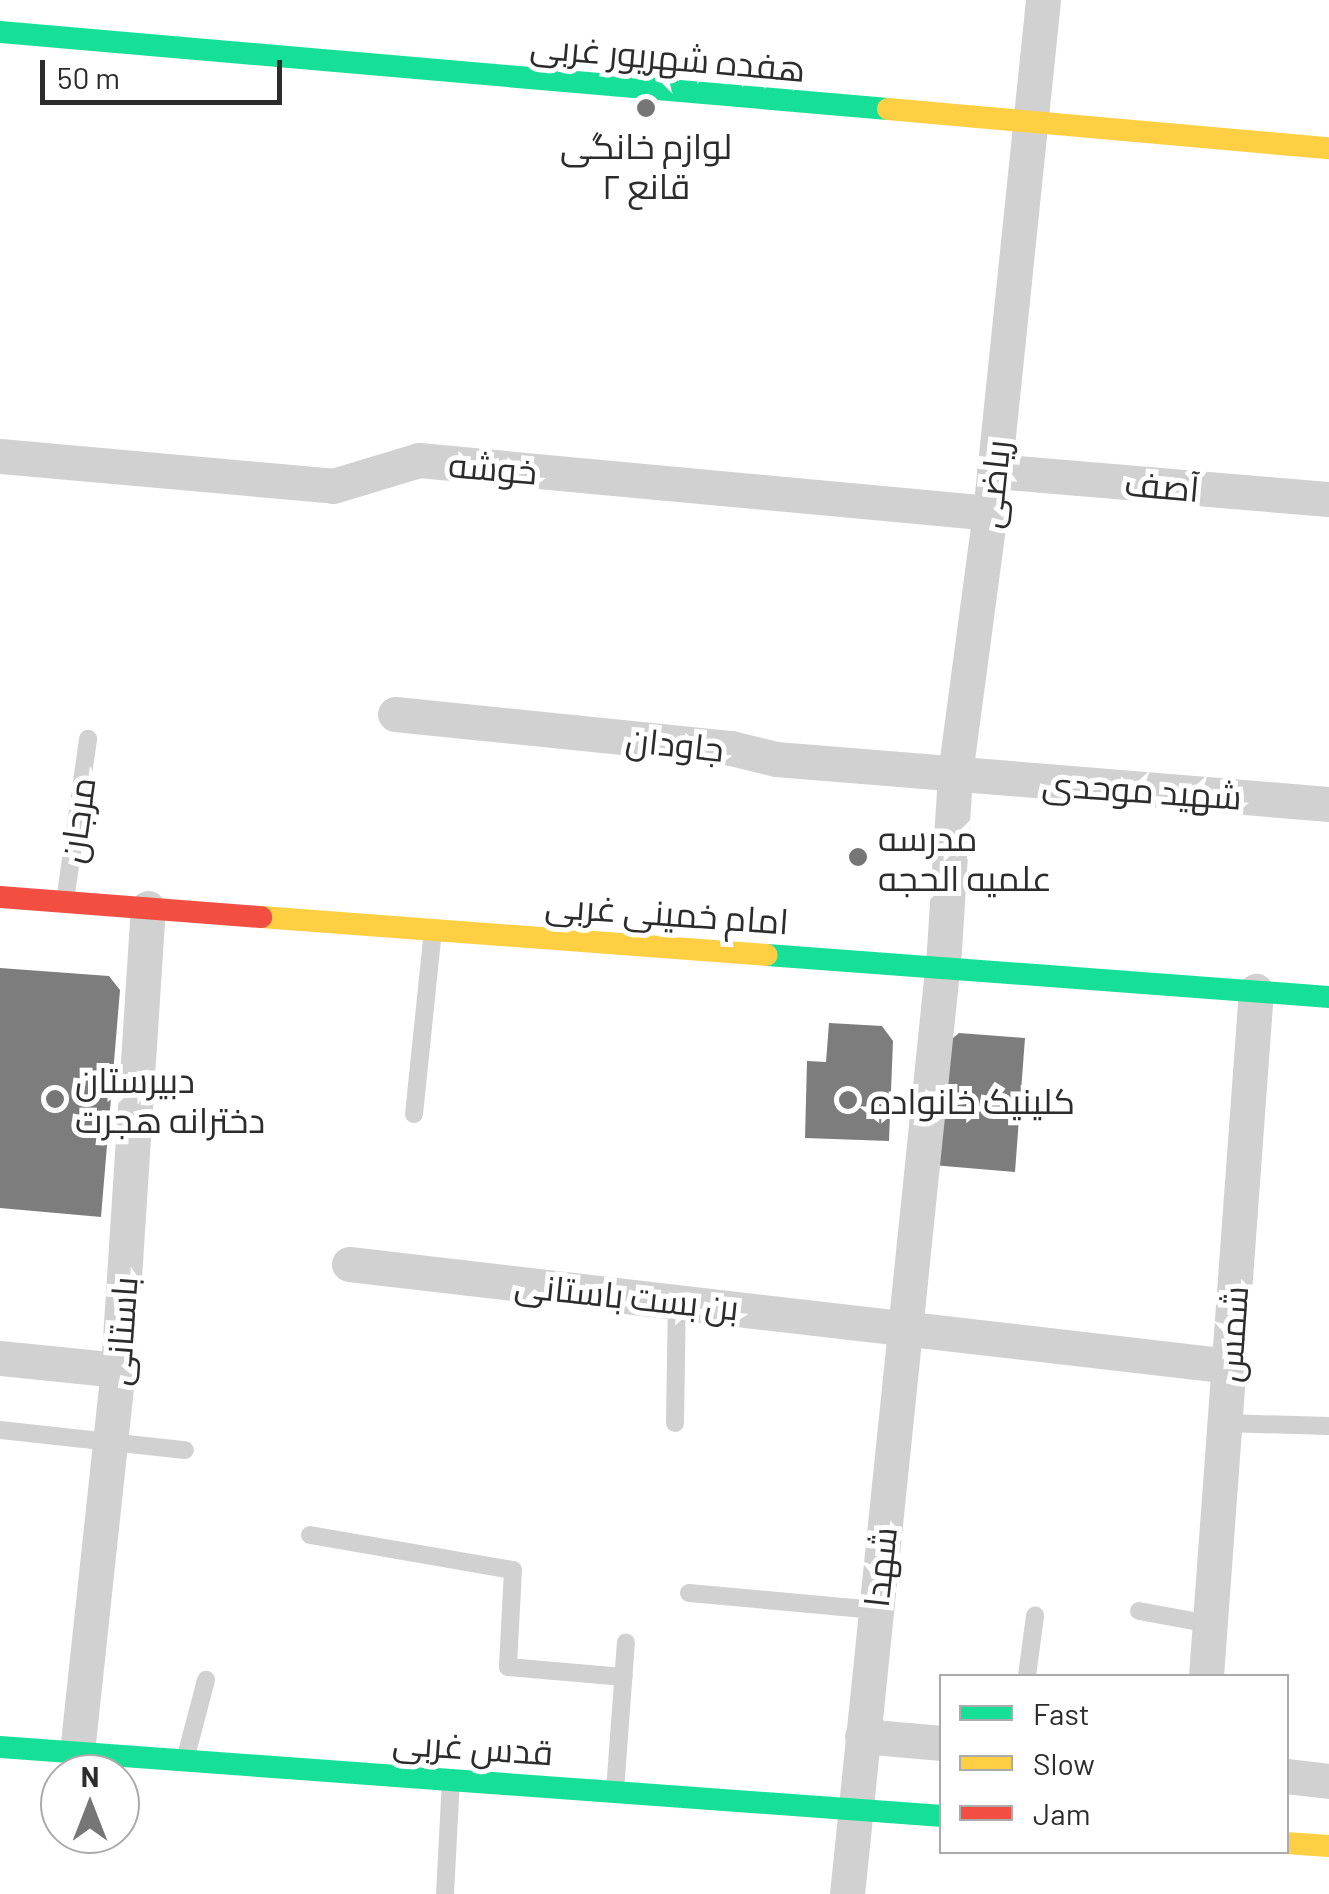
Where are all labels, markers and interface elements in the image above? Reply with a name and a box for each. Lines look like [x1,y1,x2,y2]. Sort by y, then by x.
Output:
street label: هفده شهریور غربی [529,23,807,89]
scale bar [45,40,288,102]
text: 50 m [57,59,120,95]
marker: لوازم خانگی قانع ۲ [635,97,657,119]
place label: لوازم خانگی قانع ۲ [560,124,732,206]
street label: ریاضی [966,438,1018,530]
street label: خوشه [447,442,539,492]
street label: آصف [1123,461,1201,509]
street label: جاودان [624,717,726,769]
street label: شهید موحدی [1041,761,1243,817]
street label: مرجان [49,774,103,866]
place label: مدرسه علمیه الحجه [878,816,1052,898]
marker: مدرسه علمیه الحجه [847,846,869,868]
street label: امام خمینی غربی [544,883,790,941]
place label: دبیرستان دخترانه هجرت [75,1058,265,1140]
place label: کلینیک خانواده [870,1079,1075,1121]
marker: کلینیک خانواده [835,1087,861,1113]
marker: دبیرستان دخترانه هجرت [44,1088,66,1110]
street label: بن بست باستانی [513,1262,741,1328]
street label: باستانی [95,1275,145,1387]
street label: شمس [1207,1285,1255,1383]
street label: شهدا [854,1525,904,1609]
legend [939,1674,1289,1854]
text: Fast [1033,1695,1090,1731]
street label: قدس غربی [391,1719,555,1773]
text: Slow [1033,1745,1095,1781]
north arrow [40,1754,140,1854]
text: N [81,1759,99,1793]
text: Jam [1033,1795,1090,1831]

